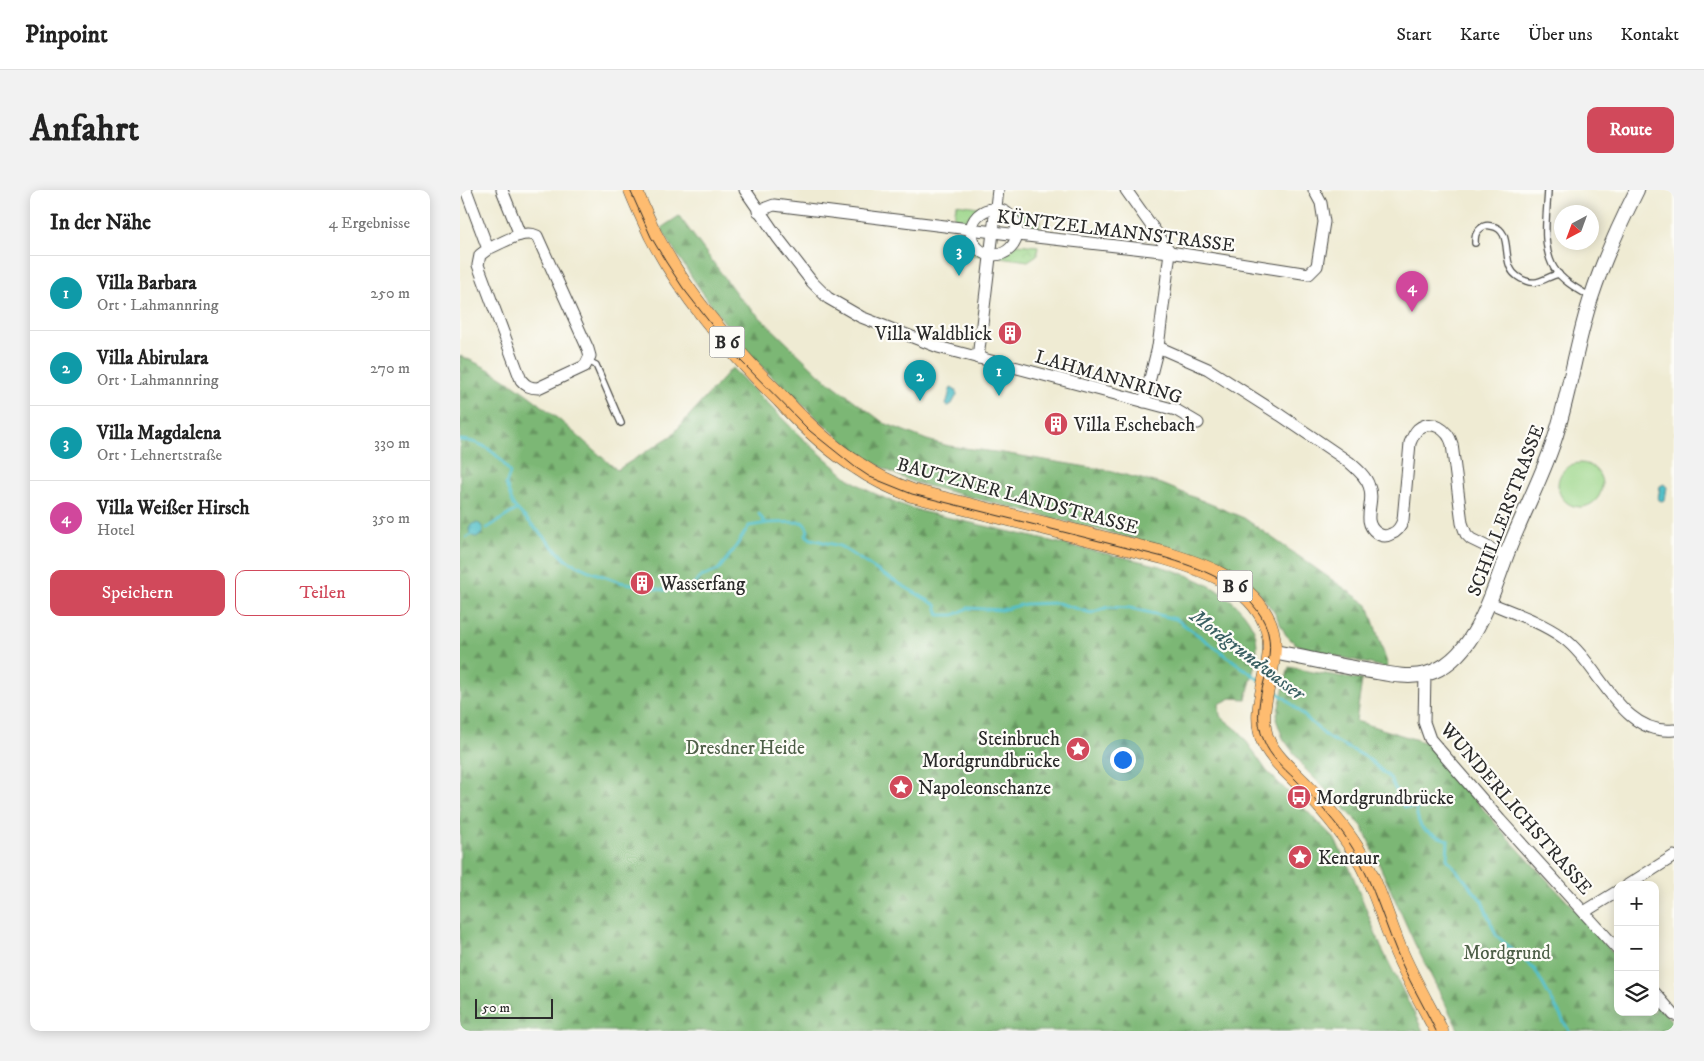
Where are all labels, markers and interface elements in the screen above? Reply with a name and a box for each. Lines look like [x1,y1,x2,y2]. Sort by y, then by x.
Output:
text: Pinpoint [25,20,108,50]
text: Start [1396,24,1432,46]
text: Karte [1460,24,1500,46]
text: Über uns [1528,24,1592,46]
text: Kontakt [1620,24,1679,46]
button: Route [1587,107,1674,153]
text: Anfahrt [30,108,139,152]
street label: KÜNTZELMANNSTRASSE [995,204,1237,258]
north arrow [1554,205,1599,250]
text: In der Nähe [50,210,151,236]
text: 4 Ergebnisse [328,213,410,233]
pin: 3 [943,235,975,276]
pin: 4 [1396,271,1428,312]
text: Villa Barbara [97,272,197,295]
text: 1 [63,283,69,303]
text: 250 m [370,283,410,303]
text: Ort · Lahmannring [97,295,219,315]
building icon: Villa Waldblick [997,320,1023,346]
place label: Villa Waldblick [874,323,993,346]
road number: B 6 [710,326,744,358]
street label: LAHMANNRING [1032,345,1185,409]
text: Villa Abirulara [97,347,208,370]
pin: 1 [983,355,1015,396]
text: 2 [62,358,70,378]
text: 270 m [370,358,410,378]
pin: 2 [904,360,936,401]
text: Ort · Lahmannring [97,370,219,390]
building icon: Villa Eschebach [1043,411,1069,437]
place label: Villa Eschebach [1073,414,1195,437]
street label: SCHILLERSTRASSE [1463,421,1550,600]
text: Villa Magdalena [97,422,221,445]
text: 3 [63,433,69,453]
text: 330 m [374,433,410,453]
text: Ort · Lehnertstraße [97,445,222,465]
street label: BAUTZNER LANDSTRASSE [894,453,1141,540]
text: Villa Weißer Hirsch [97,497,250,520]
text: 4 [61,508,71,528]
text: 350 m [372,508,410,528]
text: Hotel [97,520,135,540]
button: Speichern [50,570,225,616]
button: Teilen [235,570,410,616]
building icon: Wasserfang [629,570,655,596]
road number: B 6 [1218,571,1252,602]
place label: Wasserfang [659,573,746,596]
water label: Mordgrundwasser [1183,603,1311,707]
street label: WUNDERLICHSTRASSE [1434,718,1597,900]
place label: Steinbruch Mordgrundbrücke [922,728,1060,773]
place icon: Steinbruch Mordgrundbrücke [1065,736,1091,762]
park label: Dresdner Heide [685,737,805,760]
your location [1110,747,1136,773]
place icon: Napoleonschanze [888,774,914,800]
place label: Napoleonschanze [918,777,1051,800]
bus stop icon: Mordgrundbrücke [1286,784,1312,810]
place label: Mordgrundbrücke [1316,787,1454,810]
place icon: Kentaur [1287,844,1313,870]
place label: Kentaur [1318,847,1379,870]
map controls [1614,881,1659,1016]
button: + [1614,881,1659,926]
button: − [1614,926,1659,971]
park label: Mordgrund [1463,942,1551,965]
button: layers [1614,971,1659,1016]
scale bar [475,996,552,1019]
text: 50 m [482,999,510,1017]

